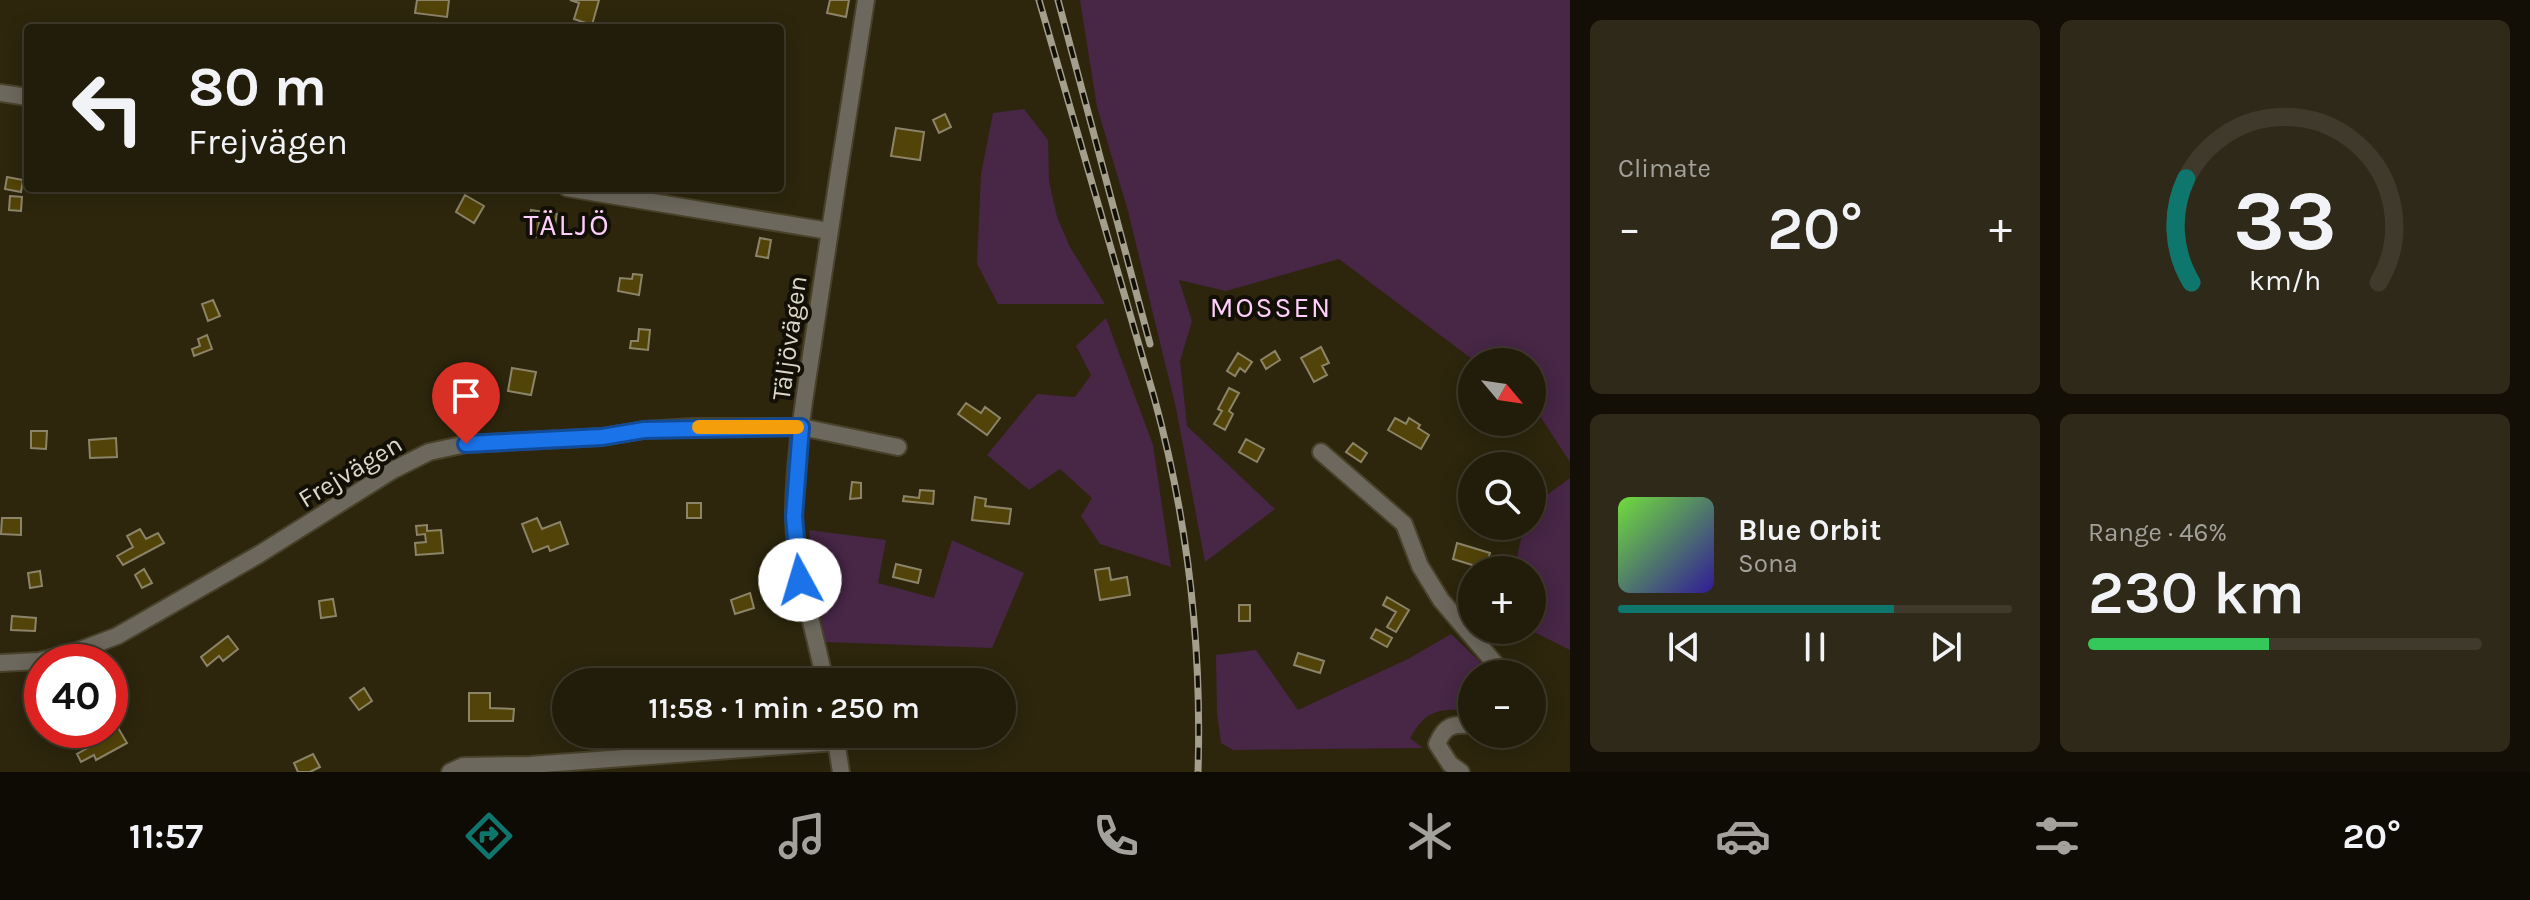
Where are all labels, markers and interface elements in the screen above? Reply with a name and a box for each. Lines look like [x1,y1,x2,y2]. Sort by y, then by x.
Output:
text: 80 m [188,54,327,119]
icon: left [56,56,160,160]
text: Frejvägen [188,121,348,163]
text: Climate [1618,153,1711,184]
text: 33 [2233,173,2337,270]
text: 20° [1767,194,1863,264]
text: − [1618,203,1641,254]
text: + [1989,203,2012,254]
district label: TÄLJÖ [524,207,611,243]
text: km/h [2249,264,2321,297]
street label: Täljövägen [765,274,814,403]
district label: MOSSEN [1210,291,1332,324]
north arrow [1458,348,1546,436]
map controls [1458,348,1546,748]
pin [432,362,500,444]
icon: arrive [444,374,488,418]
street label: Frejvägen [293,428,408,514]
button: search [1458,452,1546,540]
text: Blue Orbit [1738,512,1881,548]
text: Range · 46% [2088,517,2227,548]
position arrow [758,538,842,622]
text: Sona [1738,548,1798,579]
button: + [1458,556,1546,644]
text: 230 km [2088,558,2305,628]
icon: previous [1662,625,1706,669]
icon: pause [1793,625,1837,669]
icon: next [1924,625,1968,669]
speed limit sign: 40 [24,644,128,748]
button: − [1458,660,1546,748]
text: 11:58 · 1 min · 250 m [648,690,920,726]
icon: directions [461,808,517,864]
icon: music [774,808,830,864]
icon: phone [1088,808,1144,864]
icon: climate [1402,808,1458,864]
icon: car [1715,808,1771,864]
icon: filters [2029,808,2085,864]
text: 11:57 [129,815,203,857]
text: 20° [2343,815,2401,857]

